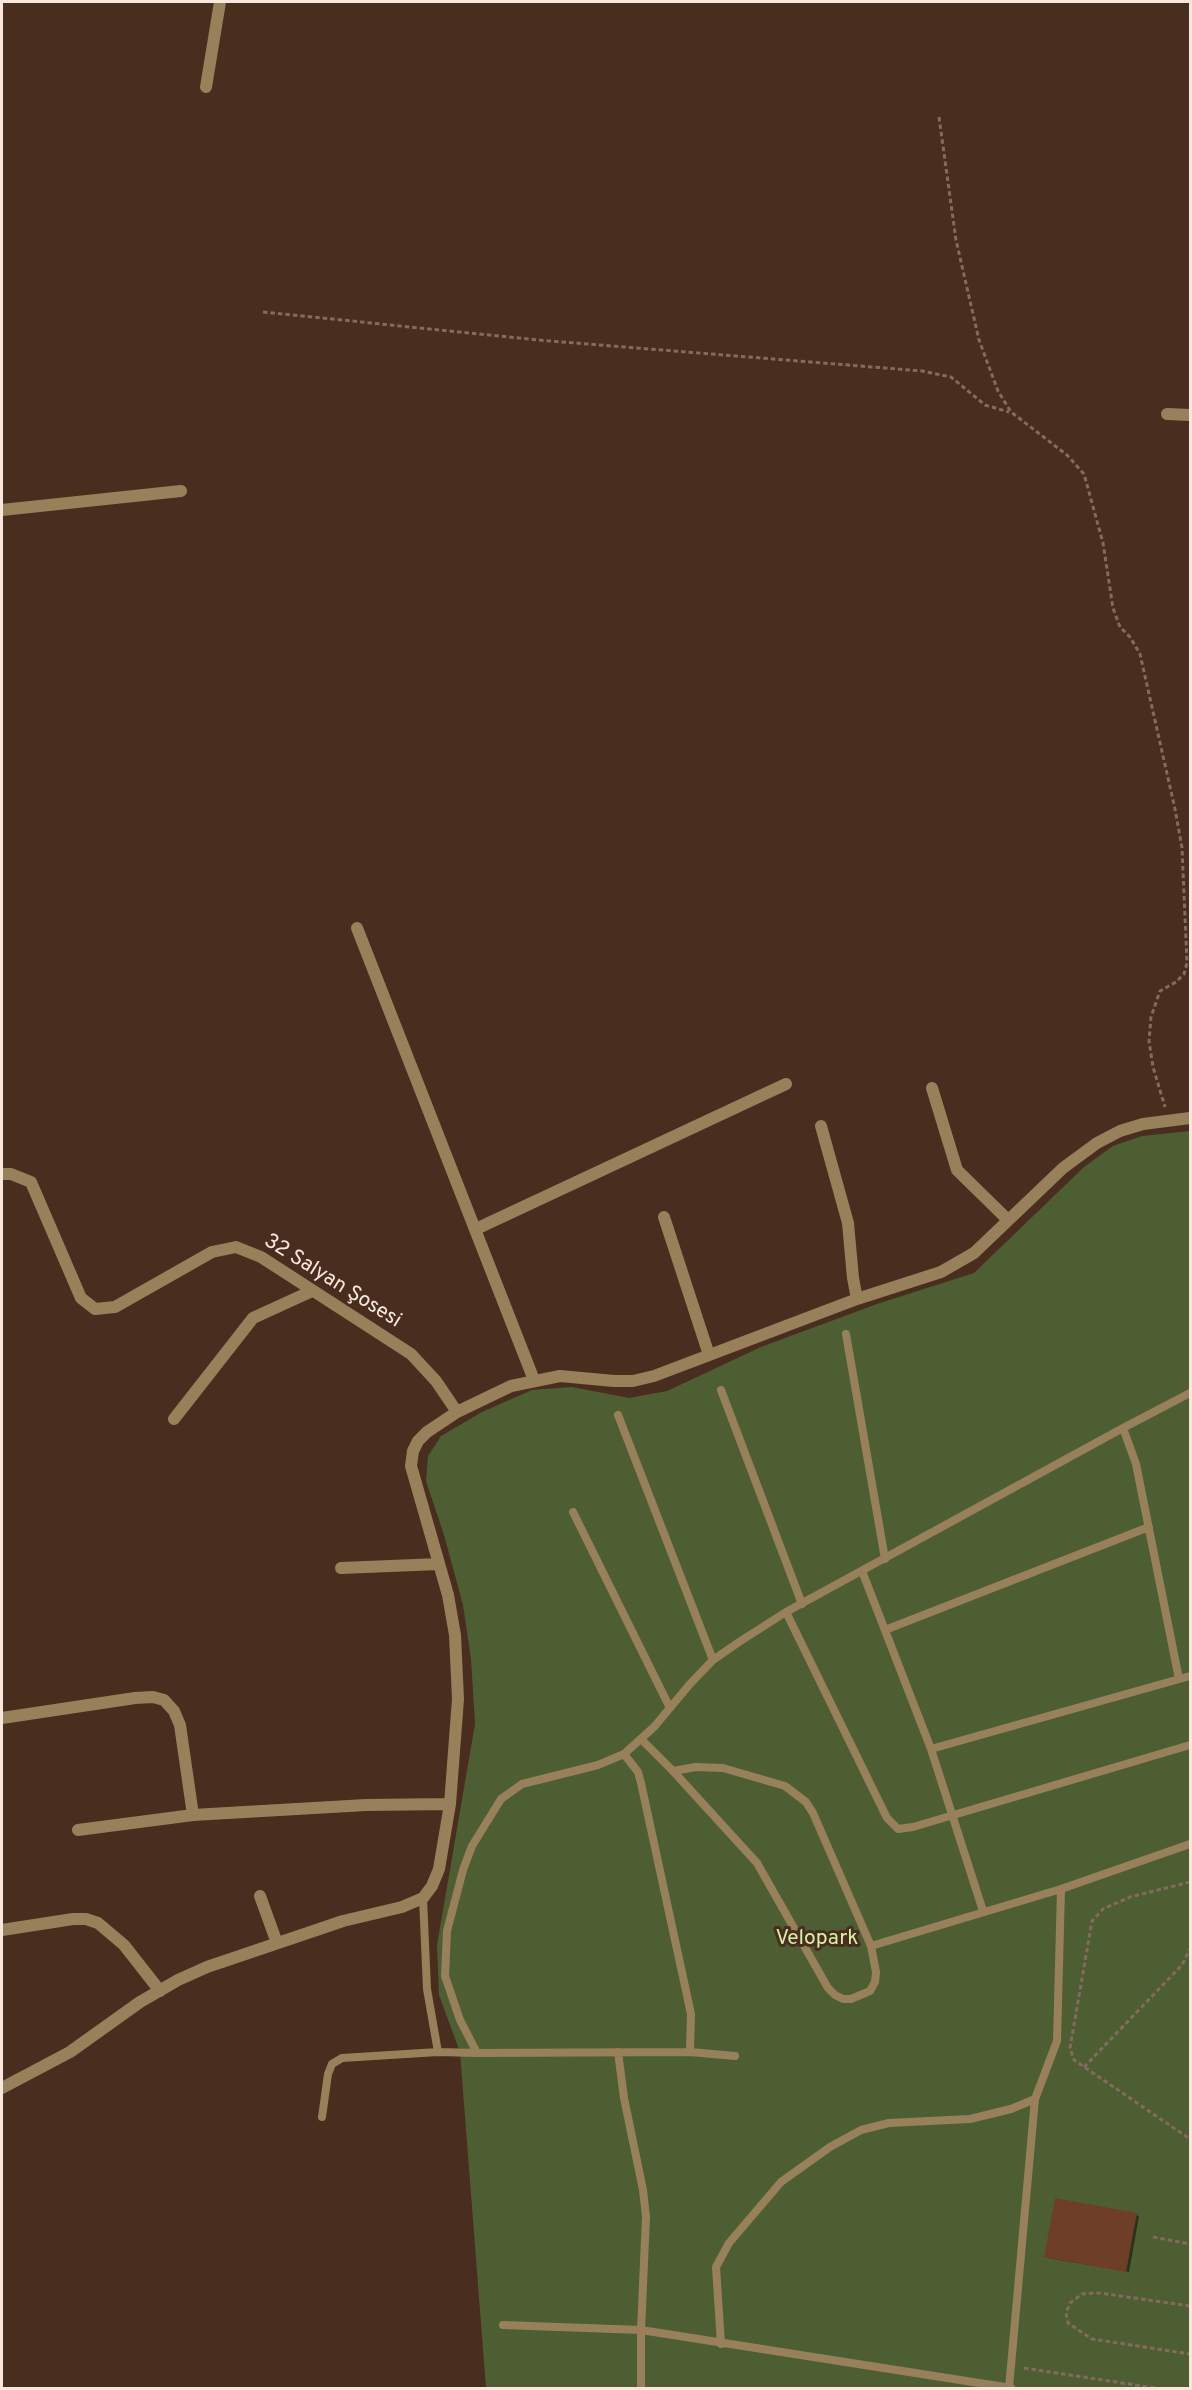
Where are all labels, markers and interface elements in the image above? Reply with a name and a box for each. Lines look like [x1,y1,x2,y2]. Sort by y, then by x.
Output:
street label: 32 Salyan Şosesi [259,1230,405,1334]
park label: Velopark [776,1927,858,1953]

